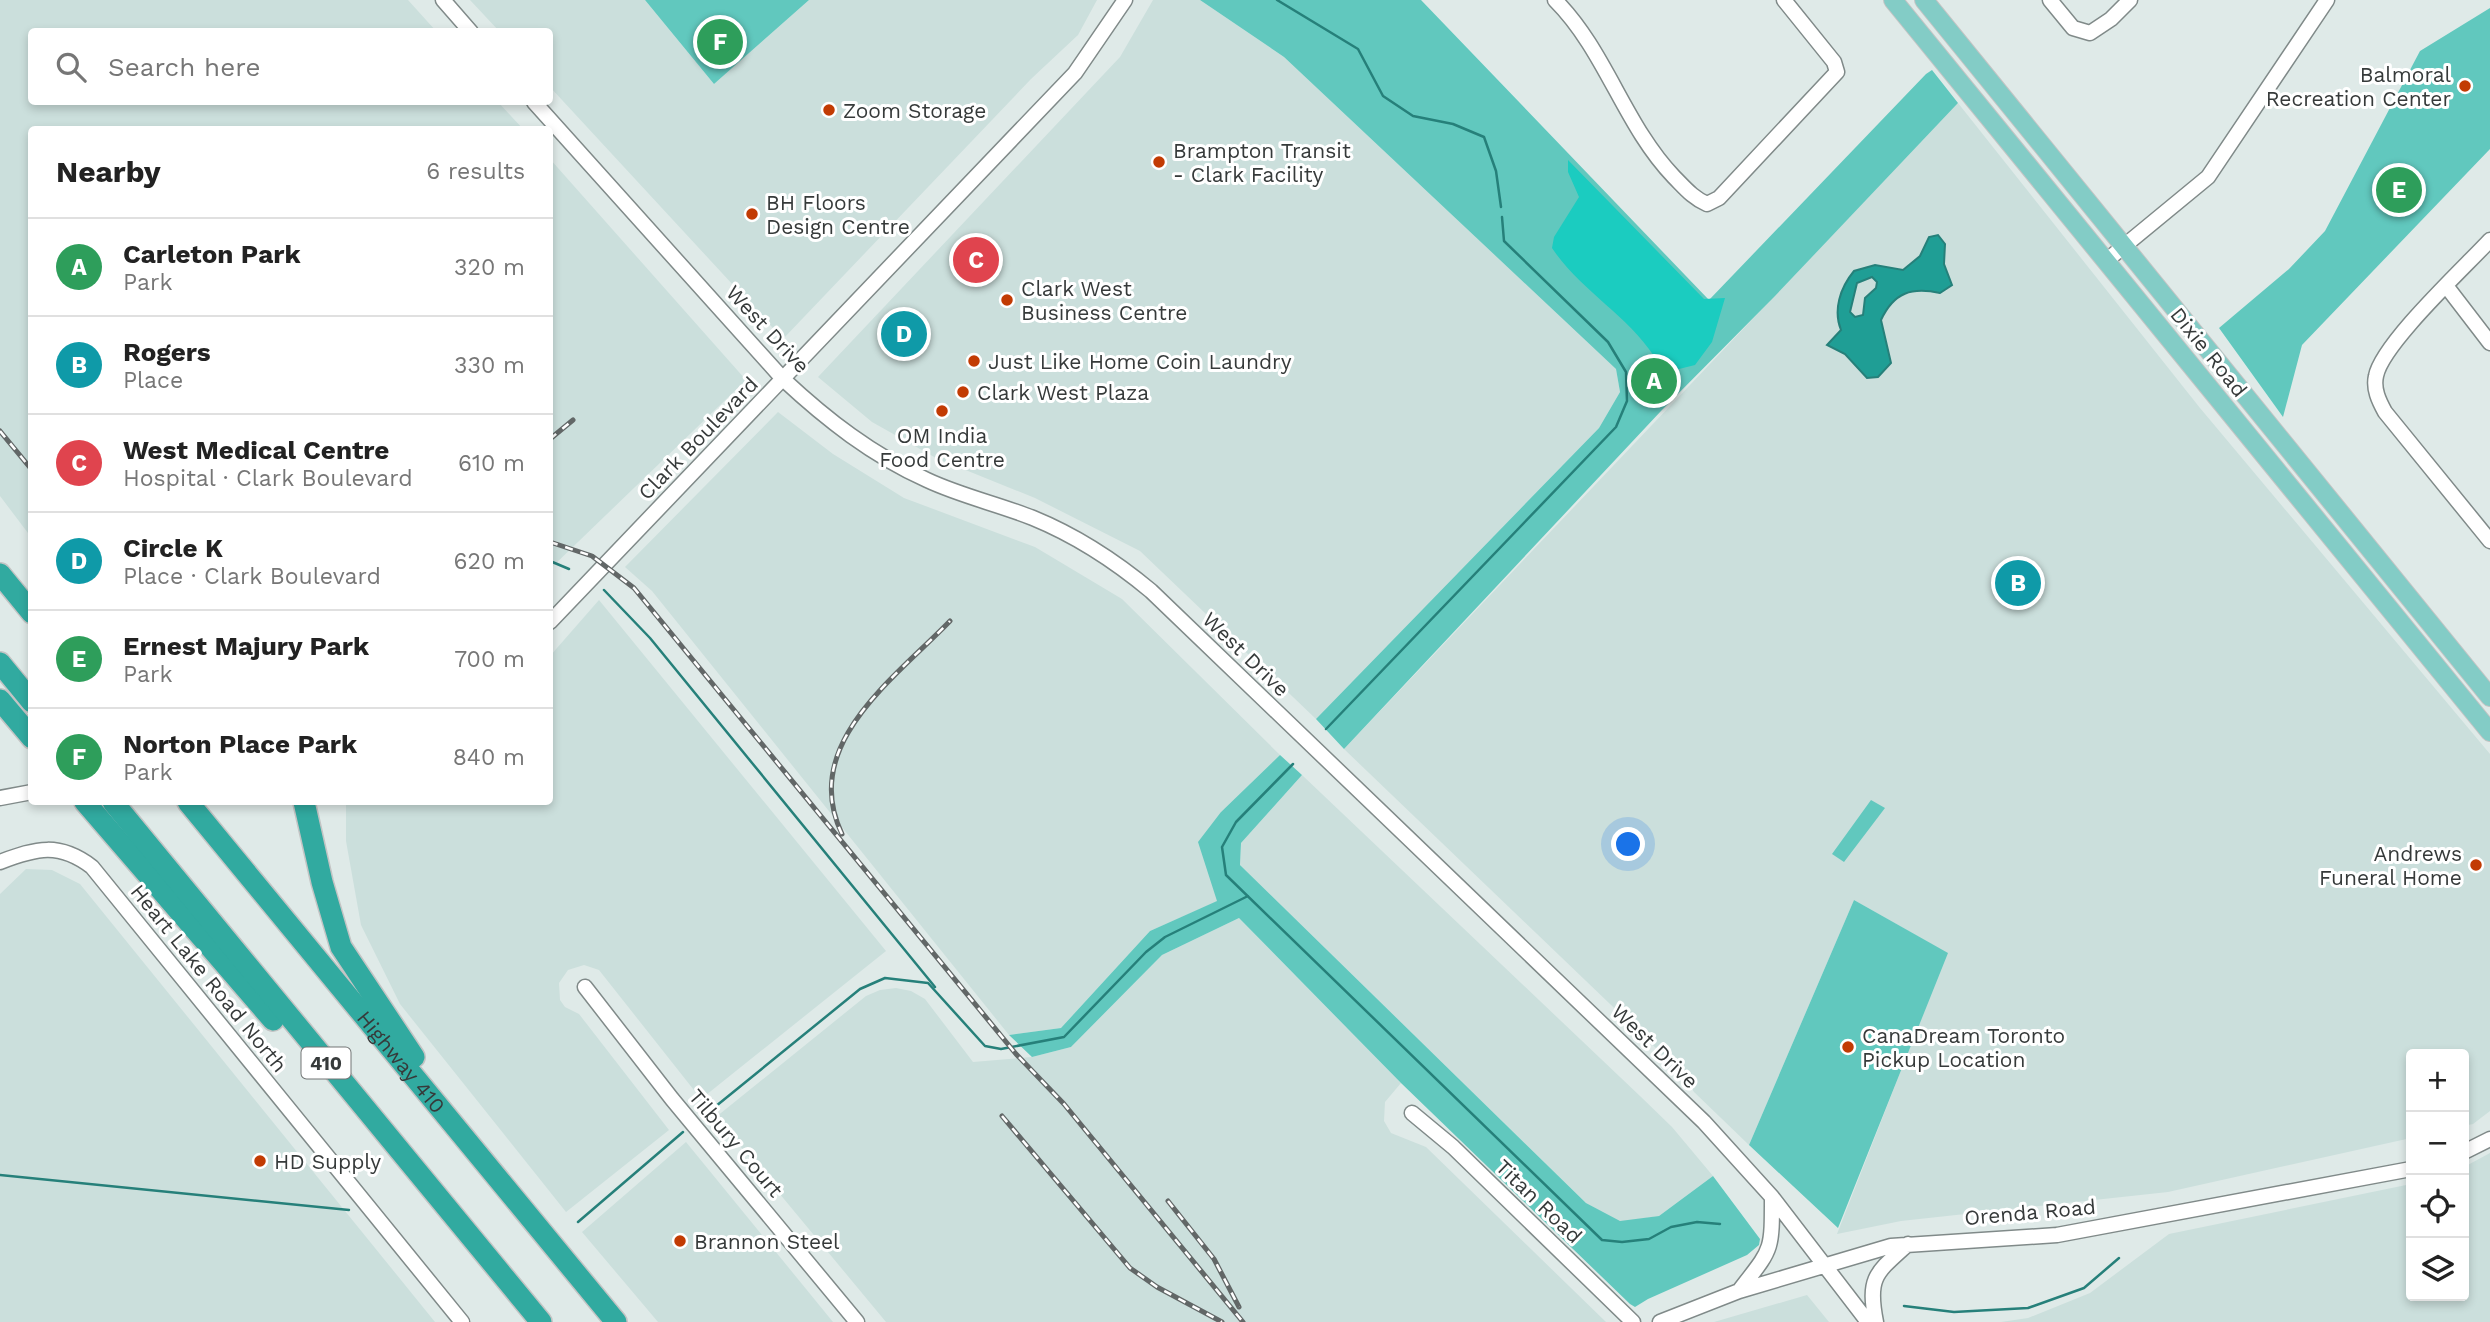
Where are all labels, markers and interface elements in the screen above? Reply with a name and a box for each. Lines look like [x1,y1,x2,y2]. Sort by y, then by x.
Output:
pin: F [697,16,743,68]
search box [28,28,553,105]
icon: search [52,48,90,86]
text: Search here [108,52,260,82]
place label: Balmoral Recreation Center [2266,62,2452,111]
marker: Balmoral Recreation Center [2457,78,2473,94]
place label: Zoom Storage [843,98,986,123]
marker: Zoom Storage [821,102,837,118]
place label: Brampton Transit - Clark Facility [1173,138,1351,187]
text: Nearby [56,154,161,189]
marker: Brampton Transit - Clark Facility [1151,154,1167,170]
text: 6 results [426,158,525,185]
pin: E [2376,164,2422,216]
place label: BH Floors Design Centre [766,190,910,239]
marker: BH Floors Design Centre [744,206,760,222]
pin: C [953,234,999,286]
text: Carleton Park [123,239,301,269]
text: A [71,254,87,281]
text: 320 m [454,254,525,281]
text: Park [123,269,172,296]
place label: Clark West Business Centre [1021,276,1187,325]
street label: West Drive [721,280,815,378]
marker: Clark West Business Centre [999,292,1015,308]
street label: Dixie Road [2165,302,2253,402]
pin: D [881,308,927,360]
text: Rogers [123,337,211,367]
place label: Just Like Home Coin Laundry [988,349,1292,374]
text: B [71,352,87,379]
text: 330 m [454,352,525,379]
marker: Just Like Home Coin Laundry [966,353,982,369]
pin: A [1631,355,1677,407]
text: Place [123,367,183,394]
street label: Clark Boulevard [633,371,763,505]
place label: Clark West Plaza [977,380,1149,405]
marker: Clark West Plaza [955,384,971,400]
marker: OM India Food Centre [934,403,950,419]
place label: OM India Food Centre [879,423,1005,472]
text: West Medical Centre [123,435,389,465]
text: C [71,450,87,477]
text: 610 m [458,450,525,477]
text: Hospital · Clark Boulevard [123,465,413,492]
text: Circle K [123,533,223,563]
text: D [71,548,87,575]
text: 620 m [454,548,525,575]
pin: B [1995,557,2041,609]
text: Place · Clark Boulevard [123,563,381,590]
street label: West Drive [1197,607,1295,701]
text: Ernest Majury Park [123,631,369,661]
text: E [72,646,86,673]
text: 700 m [454,646,525,673]
text: Park [123,661,172,688]
text: Norton Place Park [123,729,357,759]
text: F [72,744,86,771]
text: 840 m [453,744,525,771]
text: Park [123,759,172,786]
your location [1611,827,1645,861]
place label: Andrews Funeral Home [2319,841,2462,890]
marker: Andrews Funeral Home [2468,857,2484,873]
street label: Heart Lake Road North [126,879,292,1077]
street label: West Drive [1606,999,1704,1093]
street label: Highway 410 [352,1005,451,1118]
place label: CanaDream Toronto Pickup Location [1862,1023,2065,1072]
marker: CanaDream Toronto Pickup Location [1840,1039,1856,1055]
road number: 410 [302,1048,350,1078]
map controls [2406,1049,2469,1301]
button: + [2406,1049,2469,1112]
street label: Tilbury Court [684,1084,789,1202]
button: − [2406,1112,2469,1175]
place label: HD Supply [274,1149,381,1174]
marker: HD Supply [252,1153,268,1169]
street label: Titan Road [1491,1154,1587,1248]
button: locate [2406,1175,2469,1238]
street label: Orenda Road [1963,1194,2097,1230]
place label: Brannon Steel [694,1229,840,1254]
marker: Brannon Steel [672,1233,688,1249]
button: layers [2406,1238,2469,1301]

